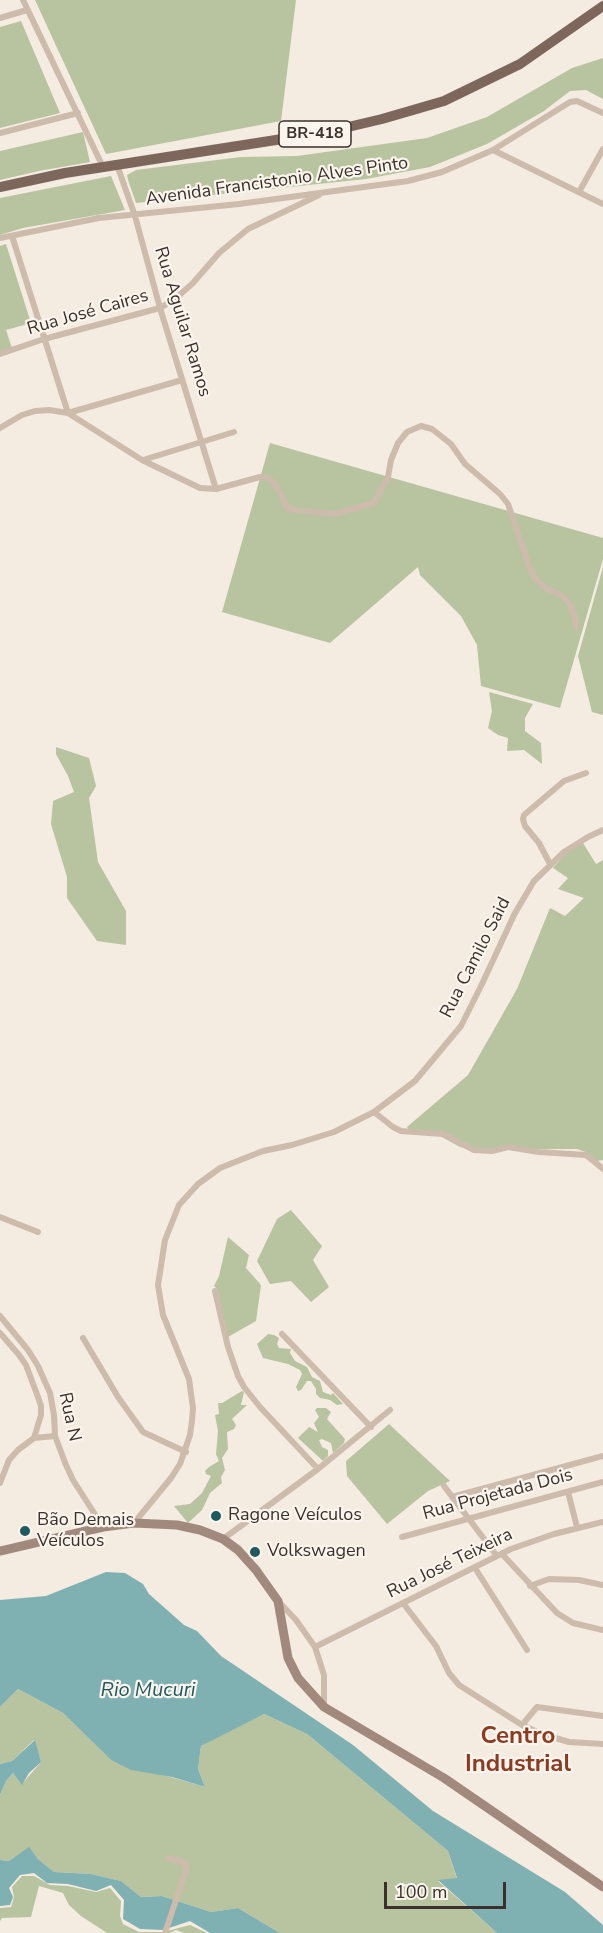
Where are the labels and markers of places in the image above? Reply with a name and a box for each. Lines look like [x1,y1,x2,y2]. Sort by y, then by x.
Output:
place label: Ragone Veículos [228,1505,362,1527]
marker: Ragone Veículos [209,1509,223,1523]
place label: Bão Demais Veículos [37,1510,134,1552]
marker: Bão Demais Veículos [18,1524,32,1538]
place label: Volkswagen [267,1541,366,1563]
marker: Volkswagen [248,1545,262,1559]

